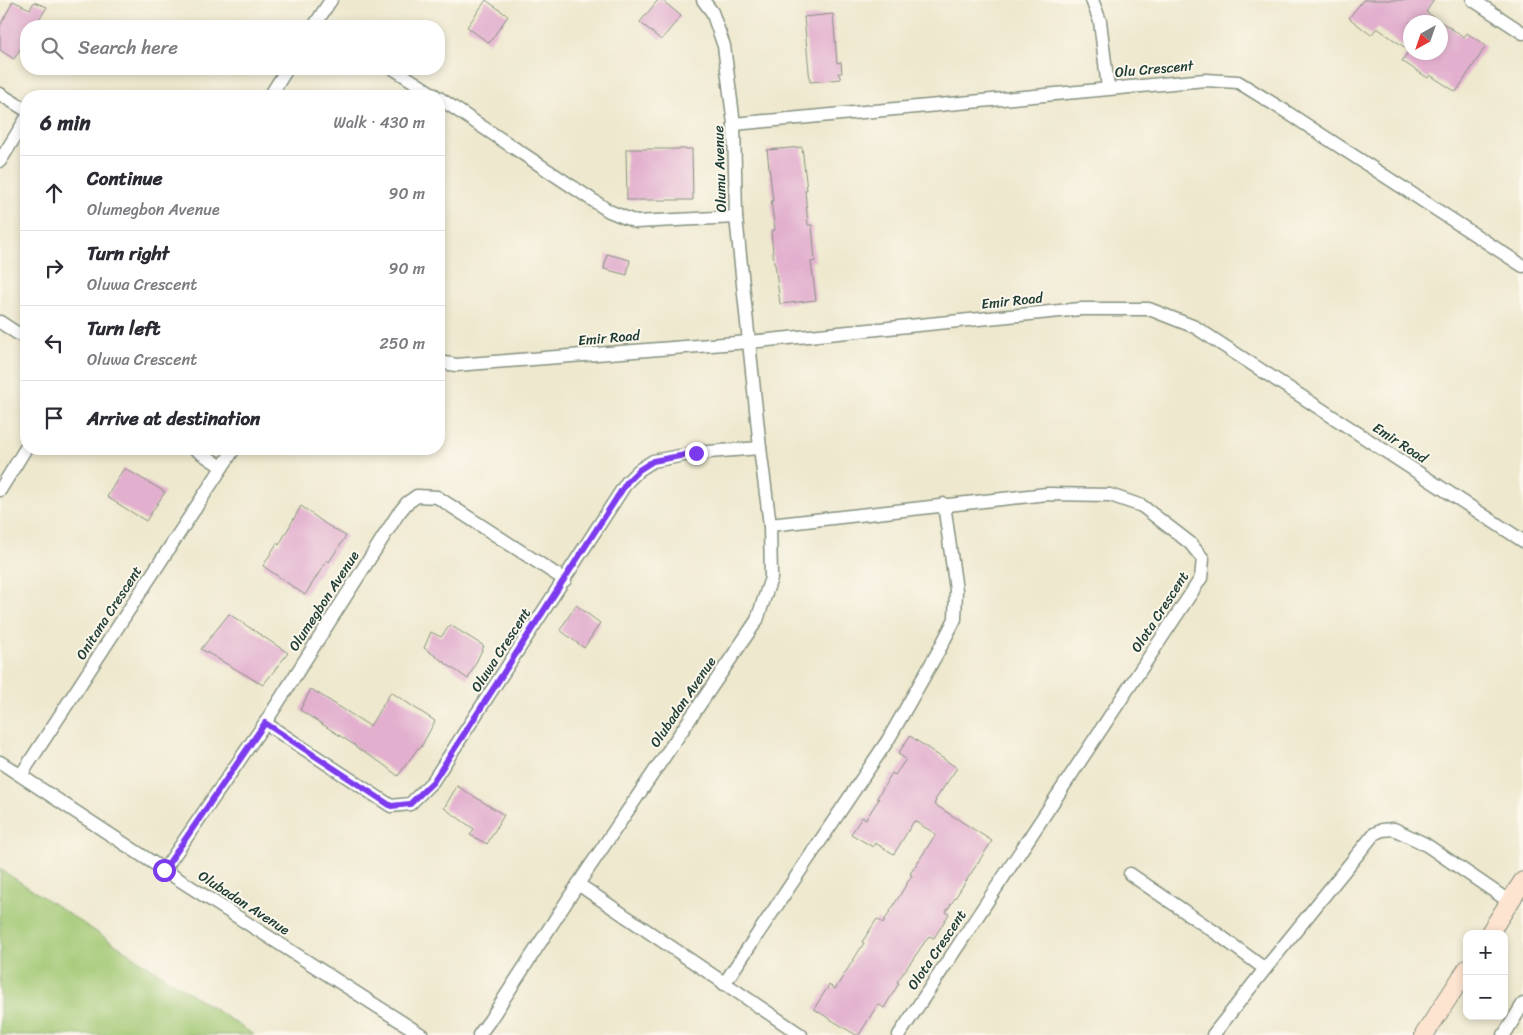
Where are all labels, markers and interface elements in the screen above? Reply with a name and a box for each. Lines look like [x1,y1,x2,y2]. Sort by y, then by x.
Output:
north arrow [1403,15,1448,60]
search box [20,20,445,75]
text: Search here [78,31,178,64]
icon: search [38,34,66,62]
street label: Olu Crescent [1114,53,1196,85]
text: 6 min [40,104,91,142]
text: Walk · 430 m [334,108,425,137]
street label: Olumu Avenue [706,125,734,213]
text: Continue [87,162,163,195]
icon: ahead [40,179,68,207]
text: 90 m [389,179,425,208]
text: Olumegbon Avenue [87,195,220,224]
text: Turn right [87,237,169,270]
icon: right [40,254,68,282]
text: 90 m [389,254,425,283]
text: Oluwa Crescent [87,270,197,299]
street label: Emir Road [980,285,1046,317]
text: Turn left [87,312,160,345]
street label: Emir Road [577,323,642,353]
icon: left [40,329,68,357]
text: 250 m [379,329,425,358]
text: Oluwa Crescent [87,345,197,374]
text: Arrive at destination [87,402,260,435]
icon: arrive [40,404,68,432]
street label: Emir Road [1367,416,1434,471]
route end [685,442,708,465]
street label: Olumegbon Avenue [282,545,366,656]
street label: Onitana Crescent [69,561,149,665]
street label: Olota Crescent [1124,566,1196,658]
street label: Oluwa Crescent [464,603,538,697]
street label: Olubadan Avenue [643,651,723,753]
route start [153,859,176,882]
street label: Olubadan Avenue [193,864,295,942]
street label: Olota Crescent [901,905,973,995]
map controls [1463,930,1508,1020]
button: + [1463,930,1508,975]
button: − [1463,975,1508,1020]

